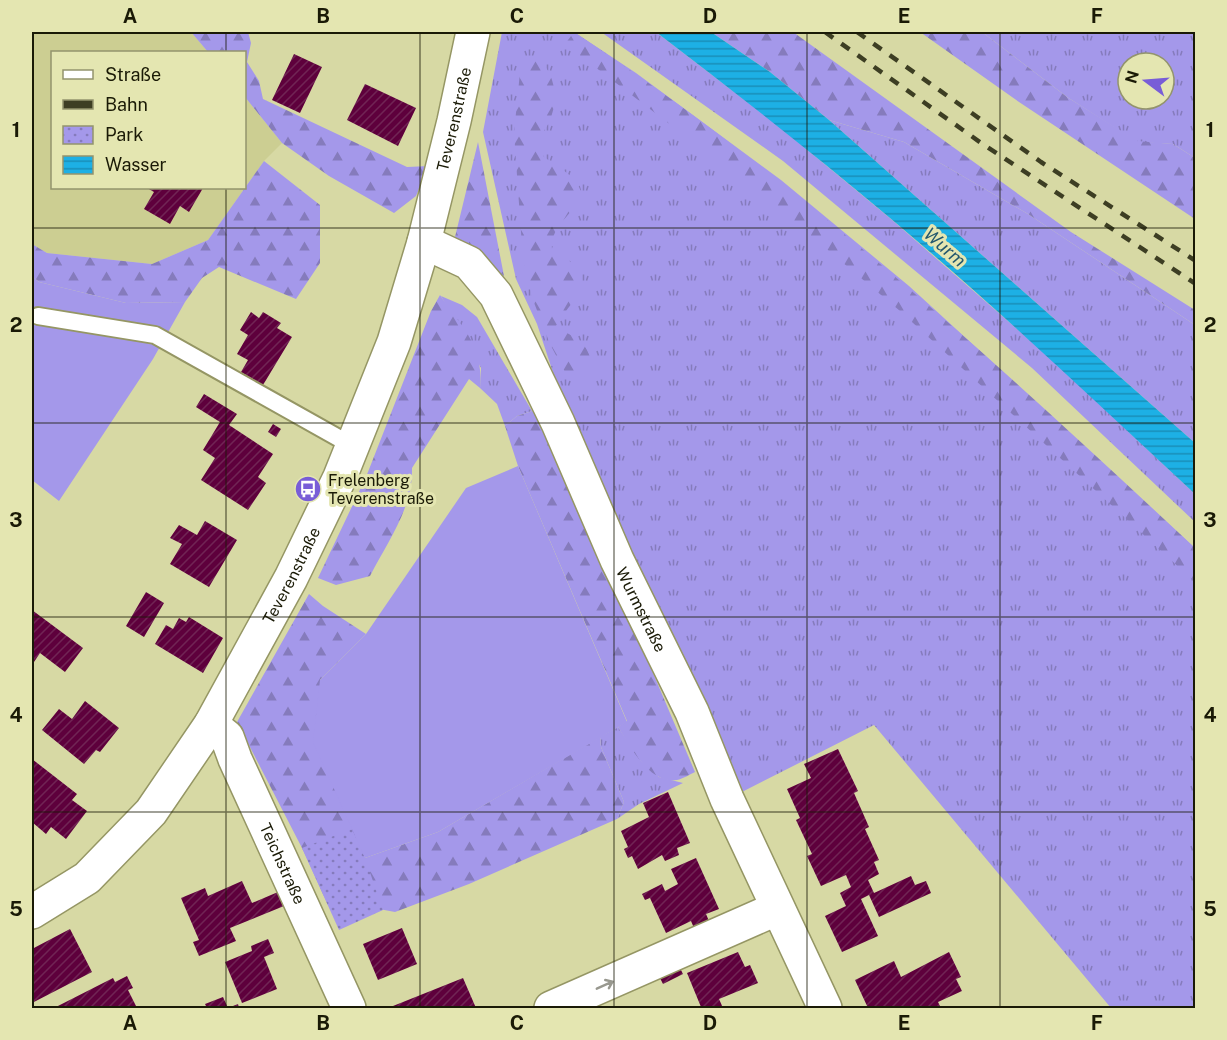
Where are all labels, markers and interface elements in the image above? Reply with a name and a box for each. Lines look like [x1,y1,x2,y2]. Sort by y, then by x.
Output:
text: A [123,4,137,28]
text: B [316,4,330,28]
text: C [510,4,524,28]
text: D [703,4,717,28]
text: E [898,4,910,28]
text: F [1091,4,1103,28]
legend [51,51,246,189]
north arrow [1116,51,1176,111]
text: Straße [105,64,161,85]
street label: Teverenstraße [432,65,475,173]
text: N [1121,68,1143,86]
text: Bahn [105,94,148,115]
text: 1 [12,118,20,142]
text: 1 [1206,118,1214,142]
text: Park [105,124,143,145]
text: Wasser [105,154,167,175]
water label: Wurm [920,223,970,271]
text: 2 [10,313,22,337]
text: 2 [1204,313,1216,337]
place label: Frelenberg Teverenstraße [328,471,434,508]
bus stop icon: Frelenberg Teverenstraße [293,474,323,504]
text: 3 [9,508,23,532]
text: 3 [1203,508,1217,532]
street label: Teverenstraße [258,524,324,627]
street label: Wurmstraße [612,564,670,655]
text: 4 [9,703,23,727]
text: 4 [1203,703,1217,727]
street label: Teichstraße [256,820,310,907]
text: 5 [9,897,23,921]
text: 5 [1203,897,1217,921]
one-way arrow [595,979,614,990]
text: A [123,1011,137,1035]
text: B [316,1011,330,1035]
text: C [510,1011,524,1035]
text: D [703,1011,717,1035]
text: E [898,1011,910,1035]
text: F [1091,1011,1103,1035]

